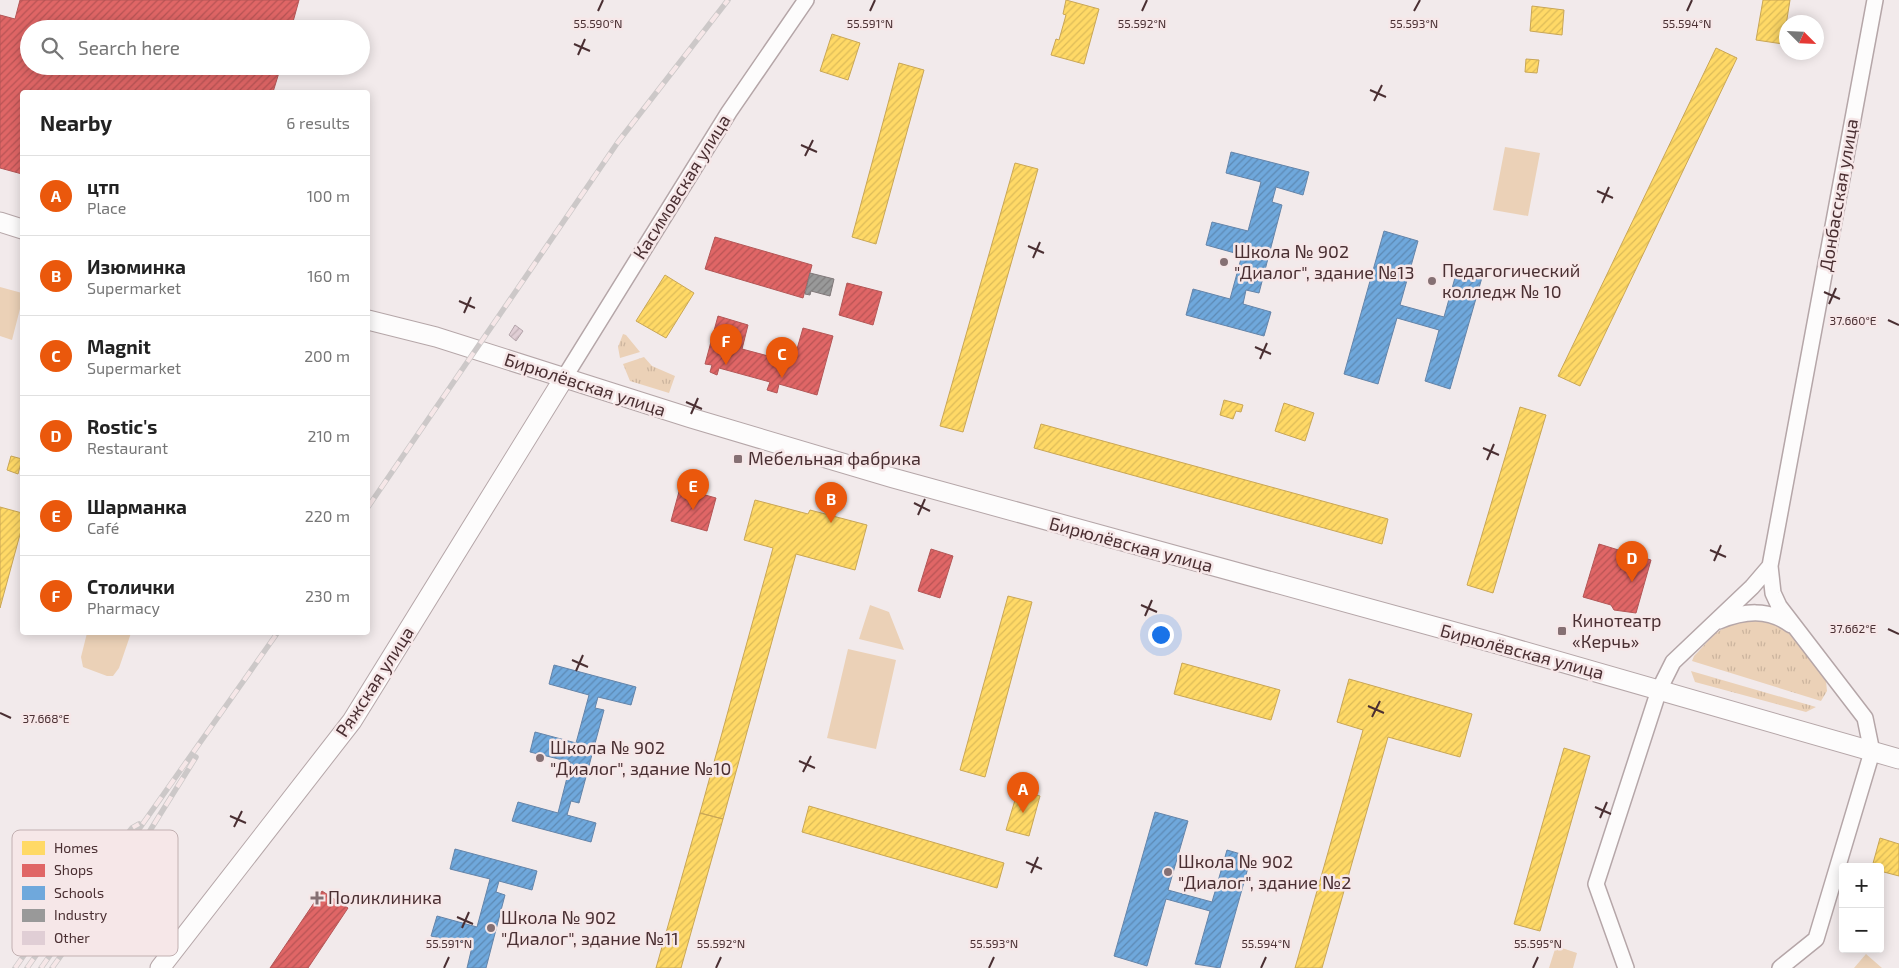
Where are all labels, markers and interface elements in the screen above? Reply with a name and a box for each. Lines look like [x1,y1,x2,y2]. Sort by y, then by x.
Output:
north arrow [1779,15,1824,60]
text: 55.590°N [574,16,622,30]
text: 55.591°N [847,16,893,30]
text: 55.592°N [1118,16,1166,30]
text: 55.593°N [1390,16,1438,30]
text: 55.594°N [1662,16,1712,30]
search box [20,20,370,75]
icon: search [38,34,66,62]
text: Search here [78,36,180,59]
text: Nearby [40,110,112,135]
street label: Касимовская улица [628,110,735,263]
text: 6 results [286,113,350,132]
street label: Донбасская улица [1814,117,1862,273]
text: цтп [87,175,120,198]
text: A [51,186,61,205]
text: 100 m [307,186,350,205]
text: Place [87,198,126,217]
place label: Школа № 902 "Диалог", здание №13 [1234,240,1414,283]
text: Изюминка [87,255,186,278]
marker: Школа № 902 "Диалог", здание №13 [1218,256,1230,268]
place label: Педагогический колледж № 10 [1442,259,1580,302]
text: B [51,266,61,285]
text: 160 m [307,266,350,285]
marker: Педагогический колледж № 10 [1426,275,1438,287]
text: Supermarket [87,278,181,297]
text: 37.660°E [1829,313,1877,327]
pin: F [710,324,742,365]
text: Magnit [87,335,151,358]
pin: C [766,337,798,378]
text: C [51,346,61,365]
text: 200 m [304,346,350,365]
street label: Бирюлёвская улица [502,348,669,421]
text: Supermarket [87,358,181,377]
text: Rostic's [87,415,157,438]
text: D [51,426,61,445]
text: 210 m [307,426,350,445]
text: Restaurant [87,438,168,457]
place label: Мебельная фабрика [748,447,921,469]
marker: Мебельная фабрика [732,453,744,465]
pin: E [677,469,709,510]
pin: B [815,482,847,523]
text: Шарманка [87,495,187,518]
text: E [51,506,61,525]
text: 220 m [305,506,350,525]
street label: Бирюлёвская улица [1047,512,1215,576]
text: Café [87,518,119,537]
pin: D [1616,541,1648,582]
text: Столички [87,575,175,598]
text: F [52,586,60,605]
text: 230 m [305,586,350,605]
text: Pharmacy [87,598,160,617]
place label: Кинотеатр «Керчь» [1572,609,1662,652]
street label: Бирюлёвская улица [1438,619,1606,683]
text: 37.662°E [1830,621,1877,635]
street label: Ряжская улица [330,622,418,741]
your location [1148,622,1174,648]
marker: Кинотеатр «Керчь» [1556,625,1568,637]
text: 37.668°E [22,711,70,725]
place label: Школа № 902 "Диалог", здание №10 [550,736,731,779]
marker: Школа № 902 "Диалог", здание №10 [534,752,546,764]
pin: A [1007,772,1039,813]
legend [12,830,178,956]
text: Homes [54,839,98,856]
place label: Школа № 902 "Диалог", здание №2 [1178,850,1351,893]
text: Shops [54,861,93,878]
map controls [1839,863,1884,953]
button: + [1839,863,1884,908]
marker: Школа № 902 "Диалог", здание №2 [1162,866,1174,878]
text: Schools [54,884,104,901]
place label: Поликлиника [328,886,442,908]
marker: Поликлиника [310,891,324,905]
text: Industry [54,906,108,923]
place label: Школа № 902 "Диалог", здание №11 [501,906,679,949]
button: − [1839,908,1884,953]
marker: Школа № 902 "Диалог", здание №11 [485,922,497,934]
text: Other [54,929,90,946]
text: 55.591°N [426,936,472,950]
text: 55.592°N [697,936,745,950]
text: 55.593°N [970,936,1018,950]
text: 55.594°N [1241,936,1291,950]
text: 55.595°N [1514,936,1562,950]

